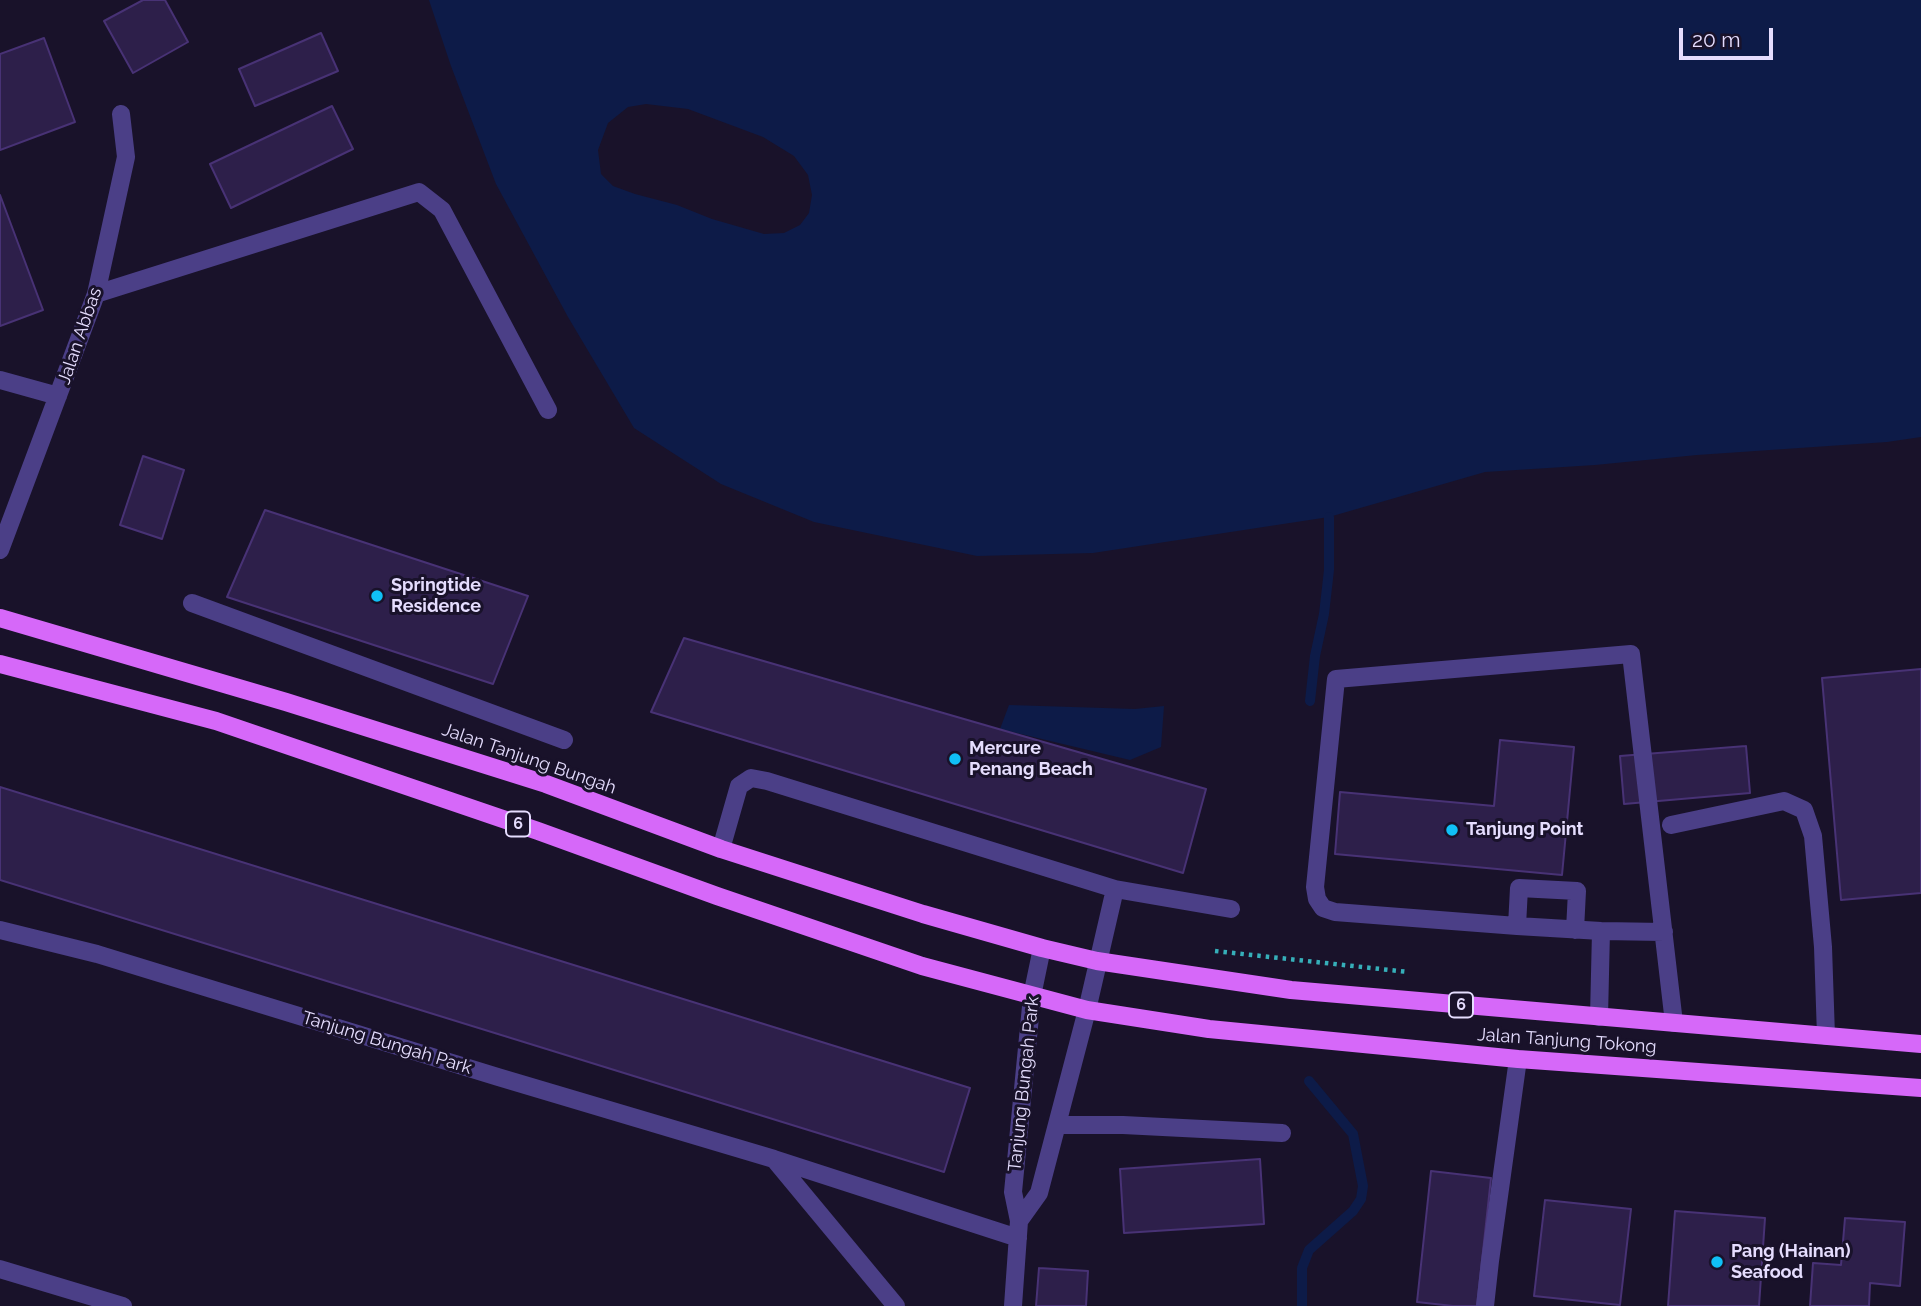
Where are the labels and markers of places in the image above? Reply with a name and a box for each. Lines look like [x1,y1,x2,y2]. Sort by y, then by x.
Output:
place label: Springtide Residence [391,575,481,618]
marker: Springtide Residence [369,588,385,604]
place label: Mercure Penang Beach [969,738,1093,780]
marker: Mercure Penang Beach [947,751,963,767]
place label: Tanjung Point [1466,819,1583,841]
marker: Tanjung Point [1444,822,1460,838]
place label: Pang (Hainan) Seafood [1731,1241,1850,1284]
marker: Pang (Hainan) Seafood [1709,1254,1725,1270]

